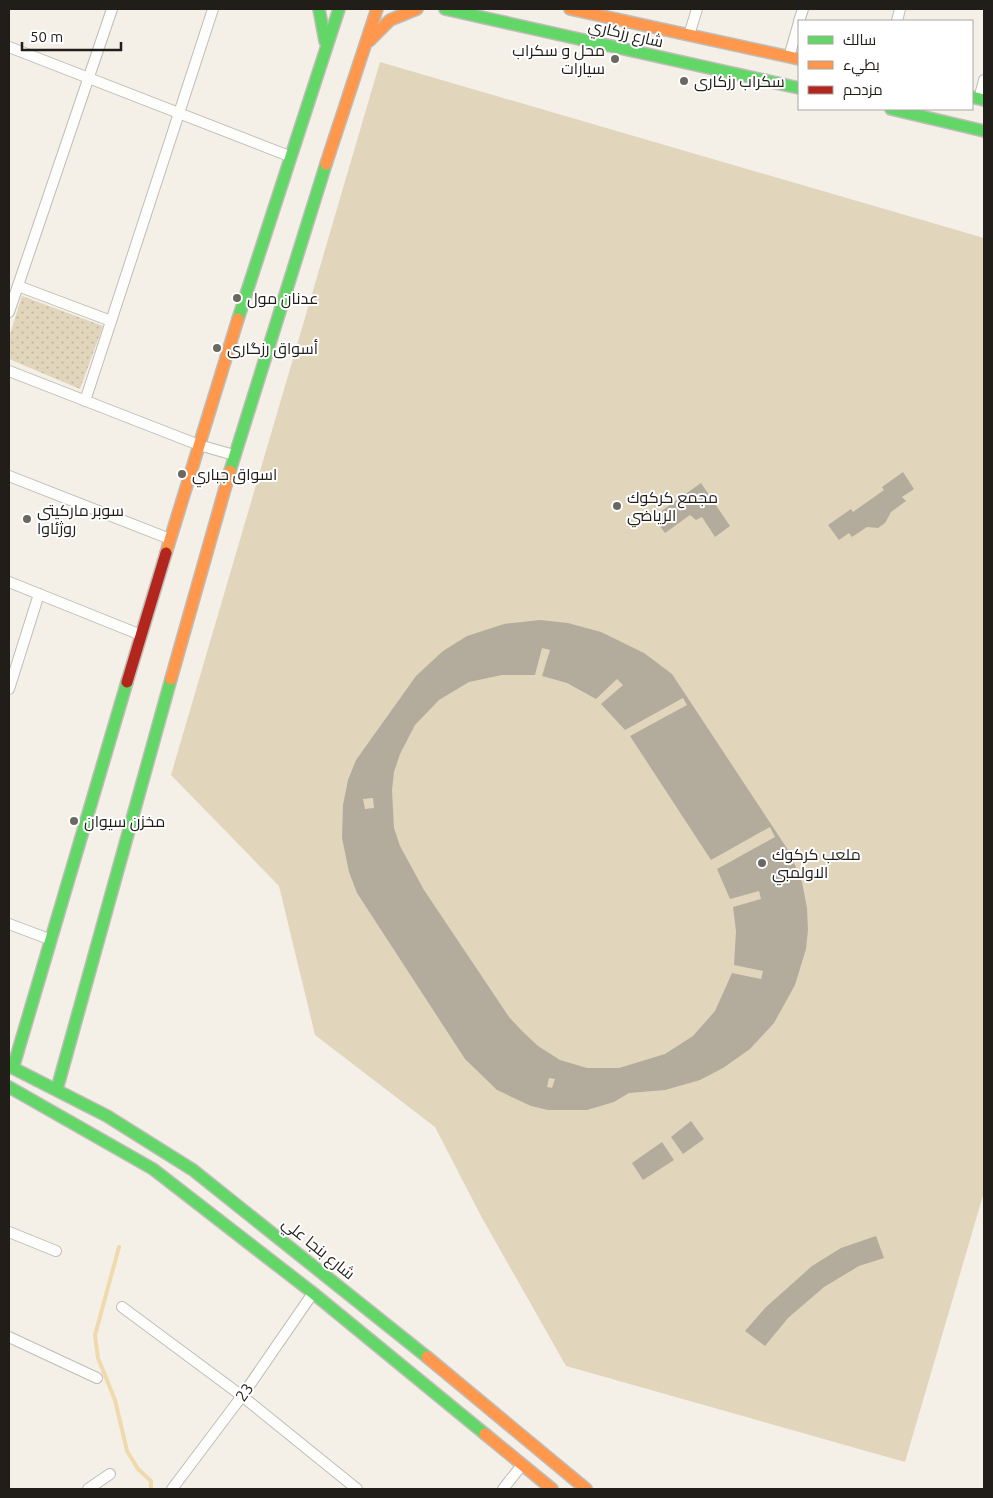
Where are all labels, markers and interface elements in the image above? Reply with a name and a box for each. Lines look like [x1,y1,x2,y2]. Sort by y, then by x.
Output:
street label: شارع رزكاري [586,16,665,55]
scale bar [22,20,121,52]
legend [798,20,973,110]
text: 50 m [30,28,63,45]
text: سالك [843,31,876,48]
place label: محل و سكراب سيارات [512,41,605,78]
marker: محل و سكراب سيارات [609,53,621,65]
text: بطيء [843,56,880,77]
place label: سكراب رزكارى [694,72,785,92]
marker: سكراب رزكارى [678,75,690,87]
text: مزدحم [843,81,883,100]
place label: عدنان مول [247,289,319,309]
marker: عدنان مول [231,292,243,304]
place label: أسواق رزگارى [227,339,318,359]
marker: أسواق رزگارى [211,342,223,354]
place label: اسواق جباري [192,465,277,488]
marker: اسواق جباري [176,468,188,480]
place label: مجمع كركوك الرياضي [627,488,718,528]
marker: مجمع كركوك الرياضي [611,500,623,512]
place label: سوبر ماركيتى روژئاوا [37,501,124,538]
marker: سوبر ماركيتى روژئاوا [21,513,33,525]
place label: مخزن سيوان [84,812,165,832]
marker: مخزن سيوان [68,815,80,827]
place label: ملعب كركوك الاولمبي [772,845,861,886]
marker: ملعب كركوك الاولمبي [756,857,768,869]
street label: شارع بنجا علي [276,1213,359,1287]
street label: 23 [231,1379,257,1405]

